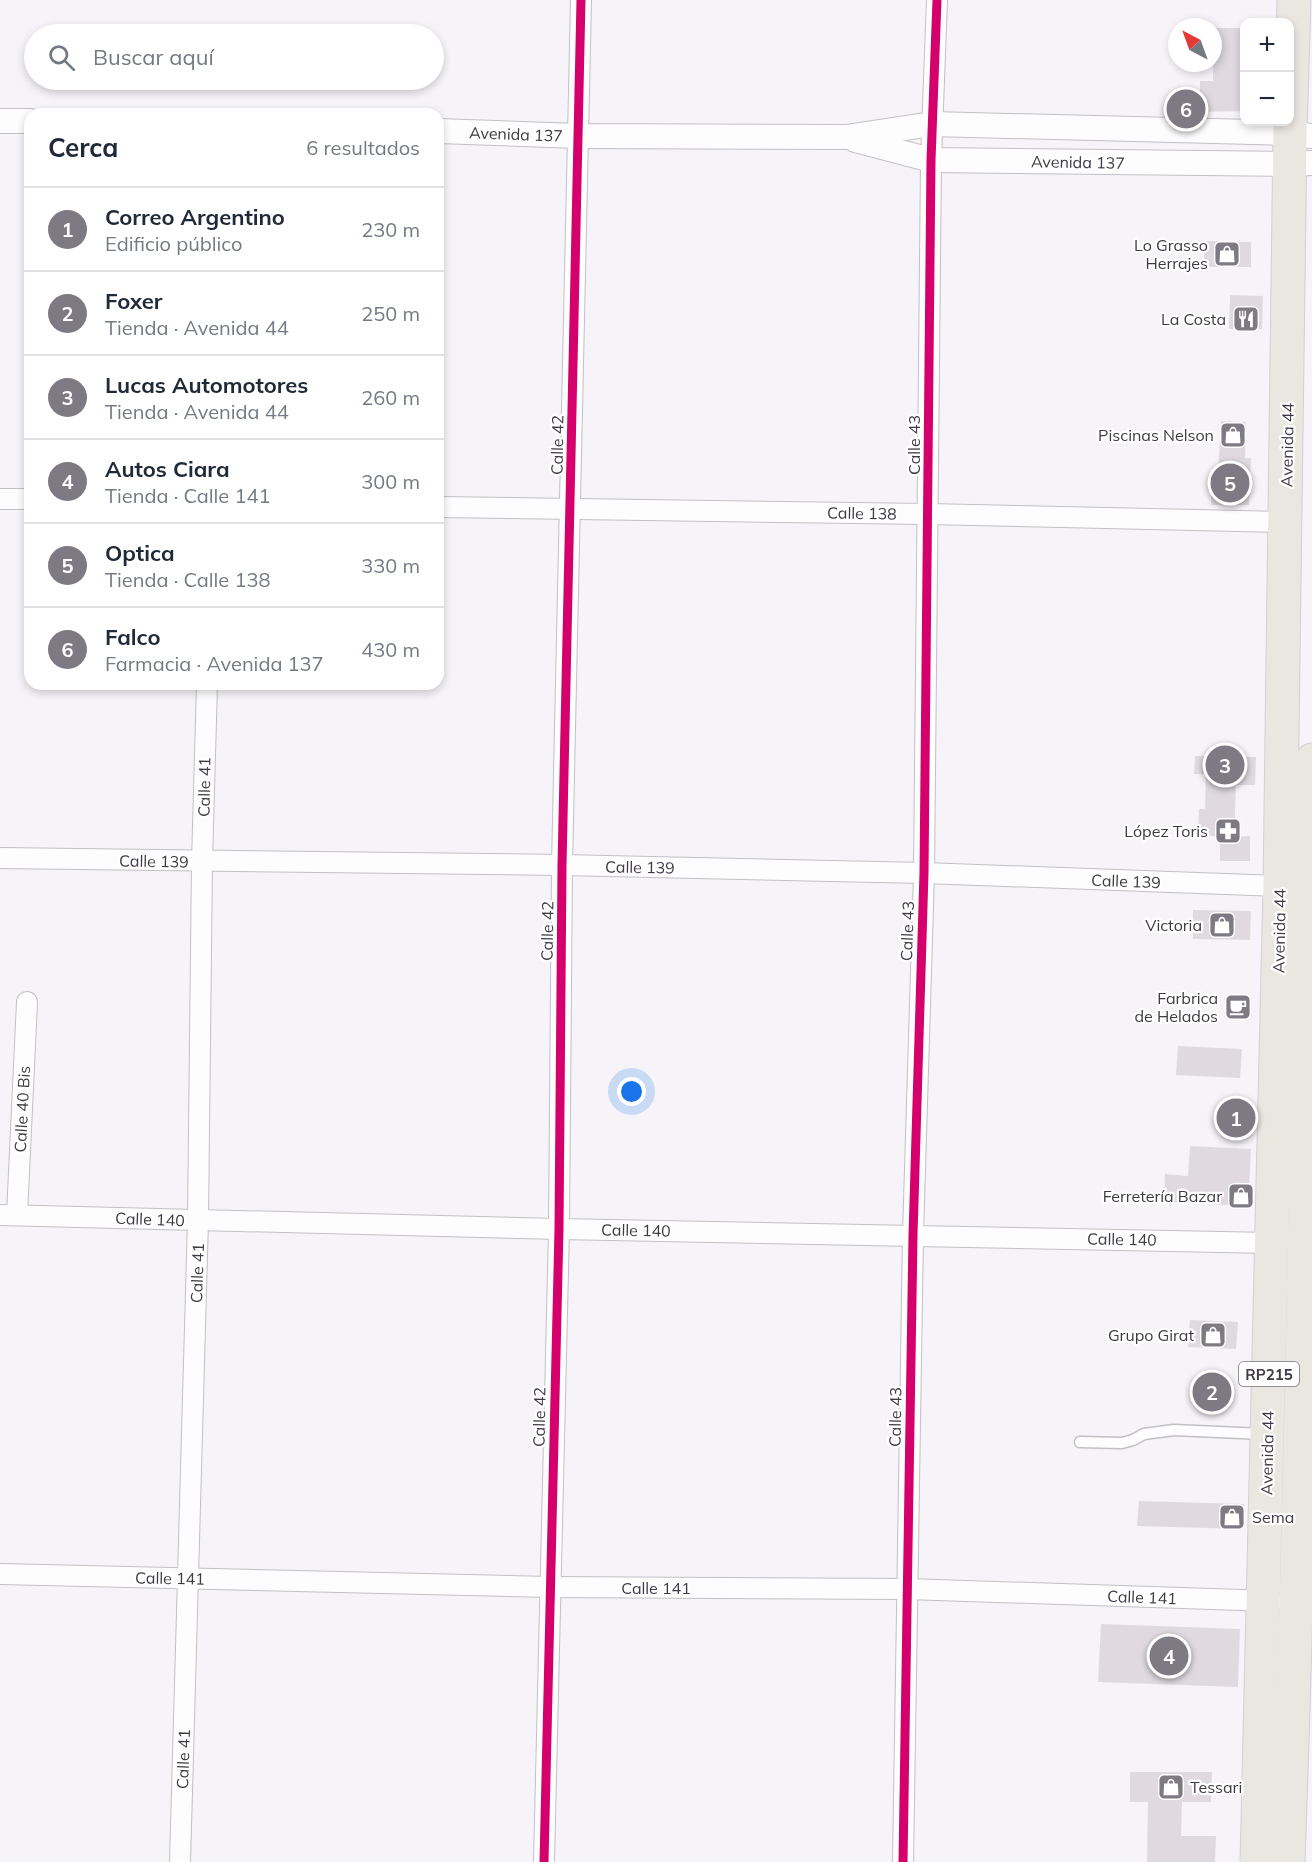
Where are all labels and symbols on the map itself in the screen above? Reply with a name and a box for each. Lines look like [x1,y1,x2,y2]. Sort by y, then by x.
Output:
north arrow [1168,18,1222,72]
pin: 6 [1166,86,1206,132]
street label: Avenida 137 [469,122,563,146]
street label: Avenida 137 [1031,151,1125,173]
place label: Lo Grasso Herrajes [1134,235,1208,273]
shop icon: Lo Grasso Herrajes [1212,239,1242,269]
restaurant icon: La Costa [1231,304,1261,334]
place label: La Costa [1161,309,1226,329]
street label: Avenida 44 [1276,402,1298,487]
street label: Calle 42 [546,415,568,475]
street label: Calle 43 [904,415,924,475]
shop icon: Piscinas Nelson [1218,420,1248,450]
place label: Piscinas Nelson [1098,425,1214,445]
pin: 5 [1210,460,1250,506]
street label: Calle 138 [827,502,897,524]
pin: 3 [1206,742,1244,788]
street label: Calle 41 [193,757,215,817]
pharmacy icon: López Toris [1213,816,1243,846]
place label: López Toris [1124,821,1208,841]
street label: Calle 139 [119,850,189,872]
street label: Calle 139 [605,856,675,878]
street label: Calle 139 [1091,870,1161,892]
street label: Avenida 44 [1268,888,1290,973]
street label: Calle 42 [536,901,558,961]
street label: Calle 43 [896,901,918,961]
shop icon: Victoria [1207,910,1237,940]
place label: Victoria [1145,915,1202,935]
place label: Farbrica de Helados [1134,988,1218,1026]
cafe icon: Farbrica de Helados [1223,992,1253,1022]
street label: Calle 40 Bis [10,1065,34,1153]
your location [617,1077,646,1106]
pin: 1 [1216,1096,1256,1140]
shop icon: Ferretería Bazar [1226,1181,1256,1211]
place label: Ferretería Bazar [1103,1186,1222,1206]
street label: Calle 140 [115,1208,185,1230]
street label: Calle 140 [601,1219,671,1241]
street label: Calle 140 [1087,1228,1157,1250]
street label: Calle 41 [186,1243,208,1303]
shop icon: Grupo Girat [1198,1320,1228,1350]
place label: Grupo Girat [1108,1325,1194,1345]
road number: RP215 [1239,1362,1299,1386]
pin: 2 [1192,1370,1232,1414]
street label: Calle 42 [528,1387,550,1447]
street label: Calle 43 [884,1387,906,1447]
street label: Avenida 44 [1256,1410,1278,1495]
shop icon: Sema [1217,1502,1247,1532]
place label: Sema [1252,1507,1294,1527]
street label: Calle 141 [135,1567,205,1589]
street label: Calle 141 [621,1578,691,1598]
street label: Calle 141 [1107,1586,1177,1608]
pin: 4 [1150,1634,1188,1678]
street label: Calle 41 [172,1729,194,1789]
shop icon: Tessari [1156,1772,1186,1802]
place label: Tessari [1190,1777,1242,1797]

